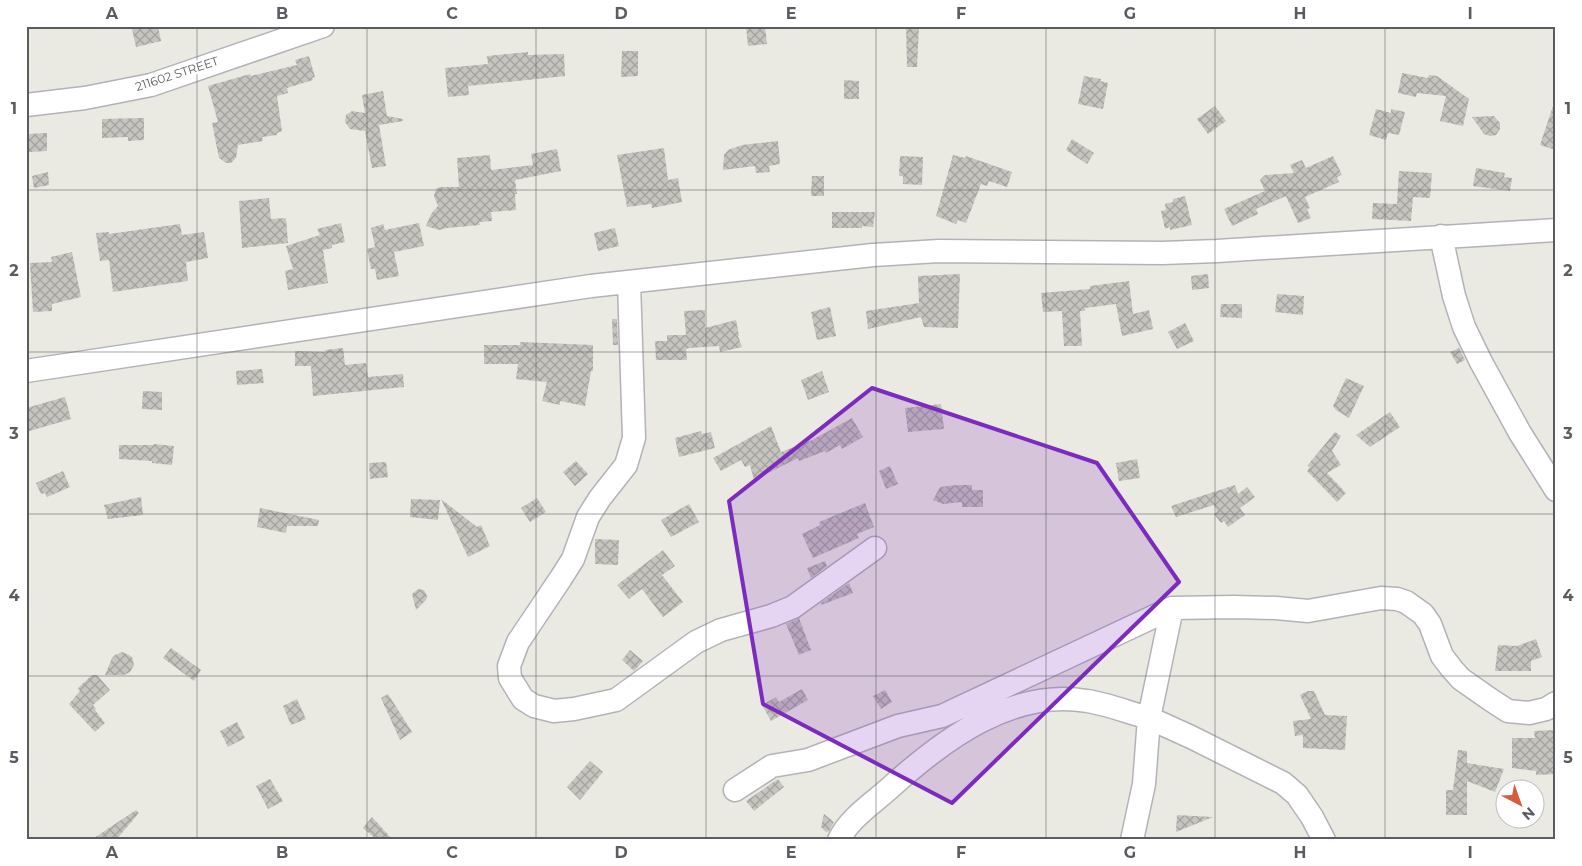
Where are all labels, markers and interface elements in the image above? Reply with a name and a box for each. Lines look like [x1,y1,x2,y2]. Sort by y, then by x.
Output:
text: A [105,4,119,23]
text: B [276,4,288,23]
text: C [446,4,458,23]
text: D [614,4,628,23]
text: E [786,4,796,23]
text: F [956,4,966,23]
text: G [1124,4,1136,23]
text: H [1294,4,1306,23]
text: I [1467,4,1473,23]
street label: 211602 STREET [133,53,220,94]
text: 1 [11,99,17,118]
text: 1 [1565,99,1571,118]
text: 2 [9,261,19,280]
text: 2 [1563,261,1573,280]
text: 3 [8,424,19,443]
text: 3 [1562,424,1573,443]
text: 4 [8,586,20,605]
text: 4 [1562,586,1574,605]
text: 5 [9,748,19,767]
text: 5 [1563,748,1573,767]
north arrow [1494,778,1544,828]
text: N [1518,803,1539,824]
text: A [105,843,119,862]
text: B [276,843,288,862]
text: C [446,843,458,862]
text: D [614,843,628,862]
text: E [786,843,796,862]
text: F [956,843,966,862]
text: G [1124,843,1136,862]
text: H [1294,843,1306,862]
text: I [1467,843,1473,862]

